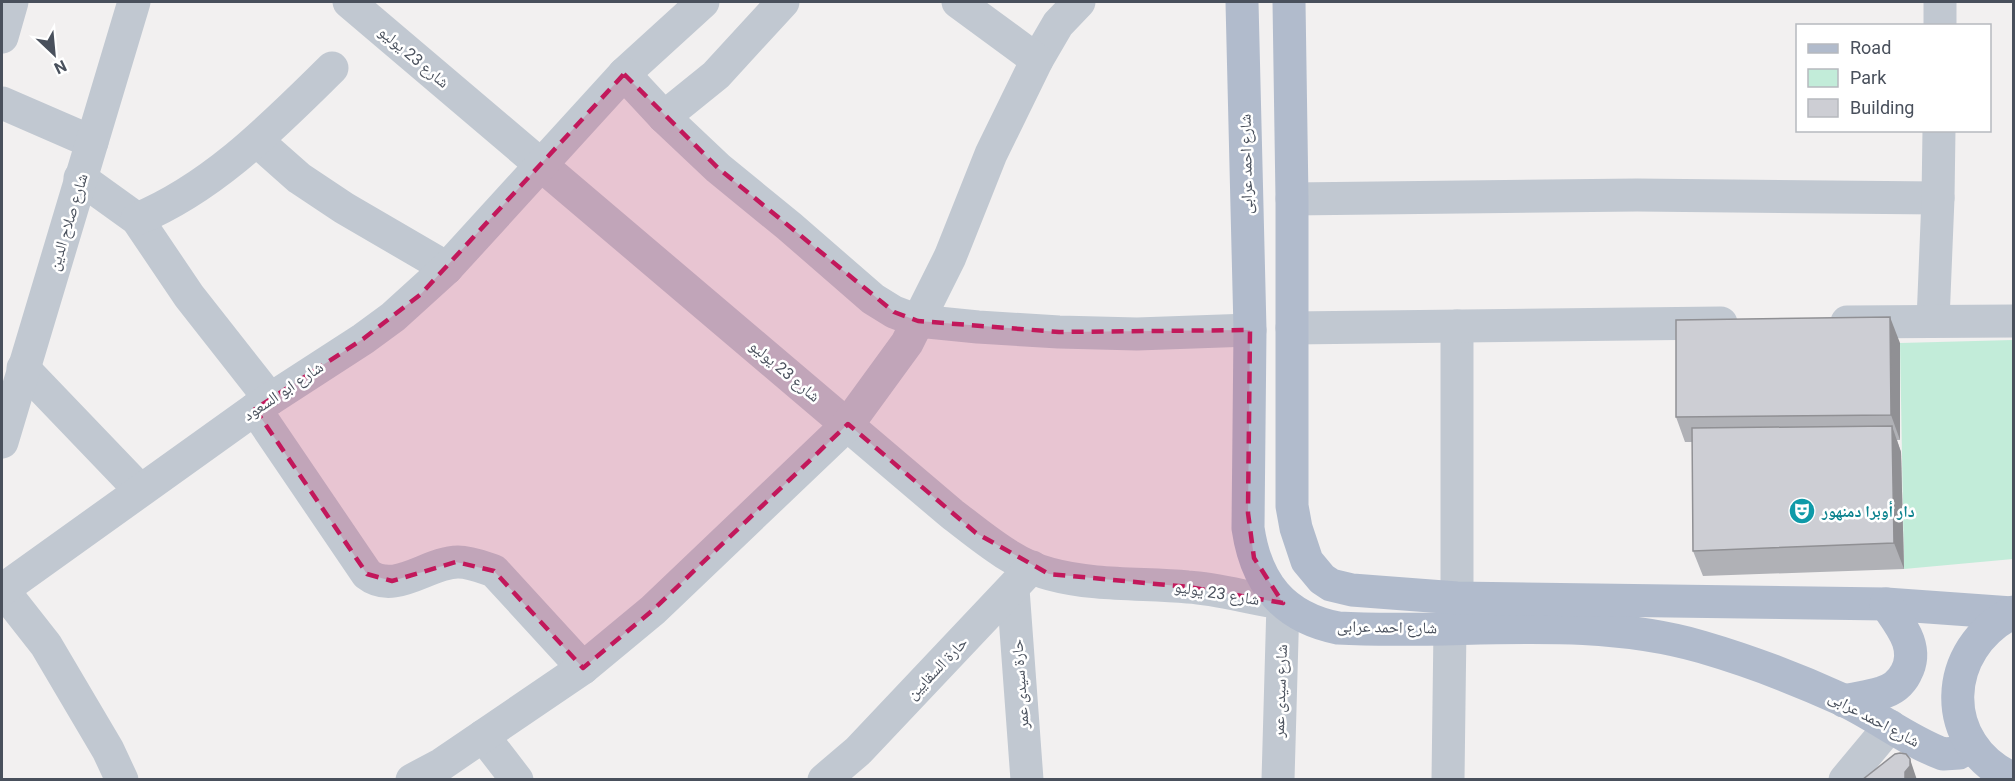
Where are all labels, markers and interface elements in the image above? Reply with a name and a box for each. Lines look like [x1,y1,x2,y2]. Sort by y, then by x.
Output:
street label: شارع 23 يوليو [374,22,453,93]
north arrow [24,24,84,84]
legend [1796,24,1991,132]
text: Road [1850,37,1891,58]
text: N [51,56,70,78]
text: Park [1850,67,1887,88]
text: Building [1850,97,1914,118]
street label: شارع احمد عرابى [1236,114,1257,214]
street label: شارع صلاح الدين [44,171,93,273]
street label: شارع 23 يوليو [745,336,824,407]
street label: شارع ابو السعود [239,357,327,426]
theatre icon: دار أوبرا دمنهور [1787,496,1817,526]
place label: دار أوبرا دمنهور [1821,501,1915,521]
street label: شارع 23 يوليو [1173,577,1261,610]
street label: شارع احمد عرابى [1337,617,1437,638]
street label: حارة السقايين [903,633,972,704]
street label: حارة سيدى عمر [1007,638,1034,730]
street label: شارع سيدى عمر [1269,644,1292,739]
street label: شارع احمد عرابى [1825,687,1923,752]

